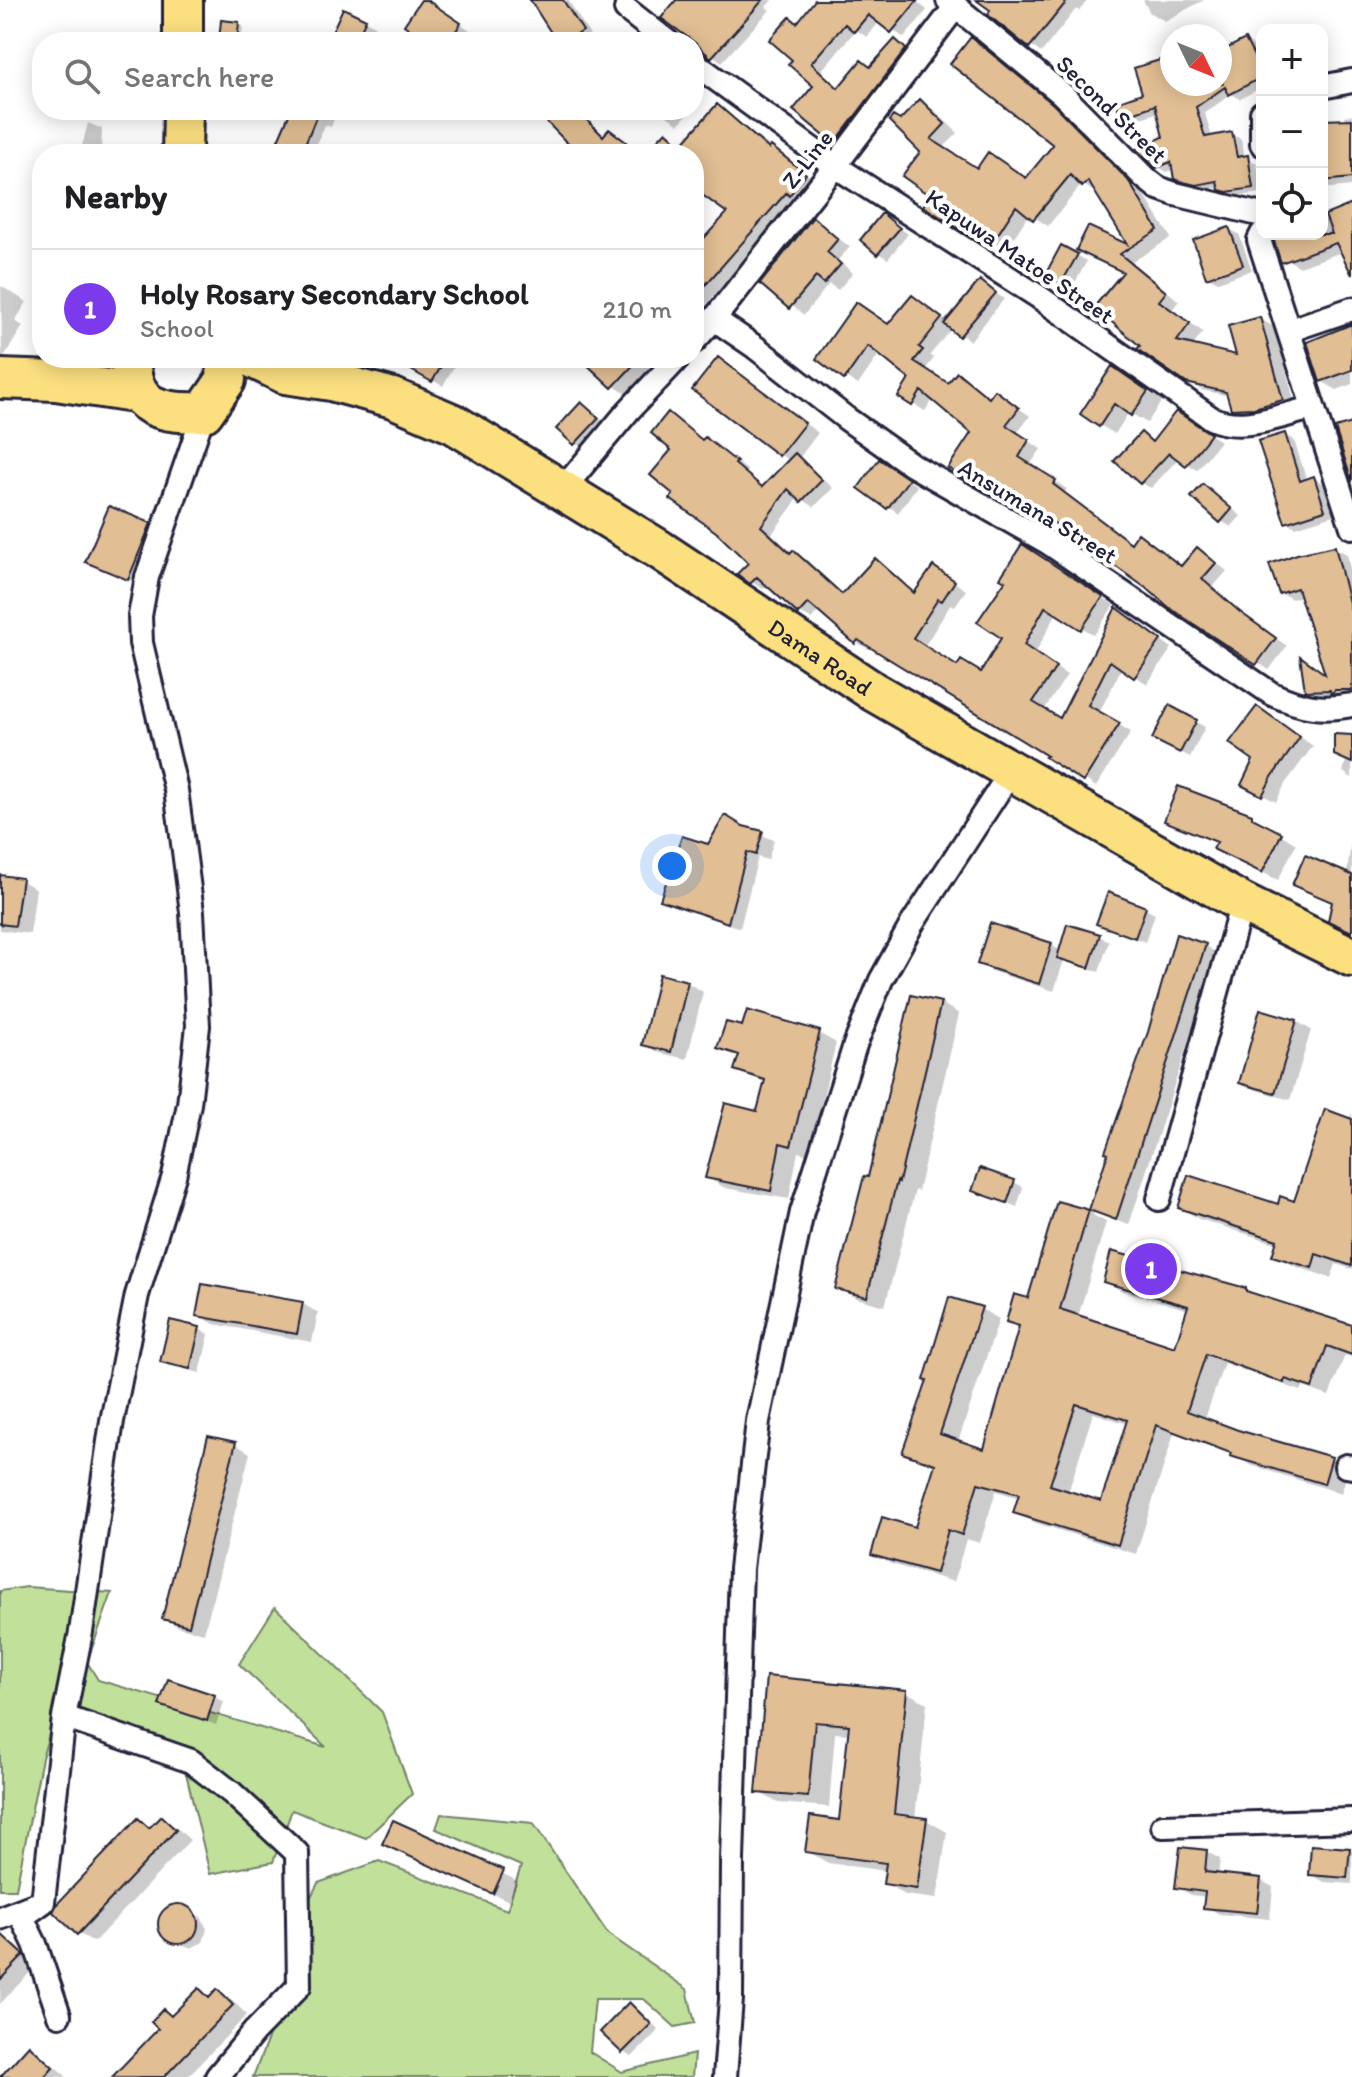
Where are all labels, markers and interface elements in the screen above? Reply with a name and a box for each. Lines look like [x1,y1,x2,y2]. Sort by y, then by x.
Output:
north arrow [1160,24,1232,96]
map controls [1256,24,1328,240]
button: + [1256,24,1328,96]
search box [32,32,704,120]
street label: Second Street [1050,49,1174,169]
icon: search [60,54,104,98]
text: Search here [124,58,274,95]
button: − [1256,96,1328,168]
street label: Z-Line [775,124,839,194]
button: locate [1256,168,1328,240]
text: Nearby [64,176,167,217]
street label: Kapuwa Matoe Street [920,182,1120,330]
text: Holy Rosary Secondary School [140,275,528,312]
text: 1 [84,293,96,325]
text: 210 m [603,293,672,325]
text: School [140,312,214,344]
street label: Ansumana Street [953,452,1123,570]
street label: Dama Road [763,612,878,701]
your location [652,846,692,886]
pin: 1 [1125,1239,1177,1299]

